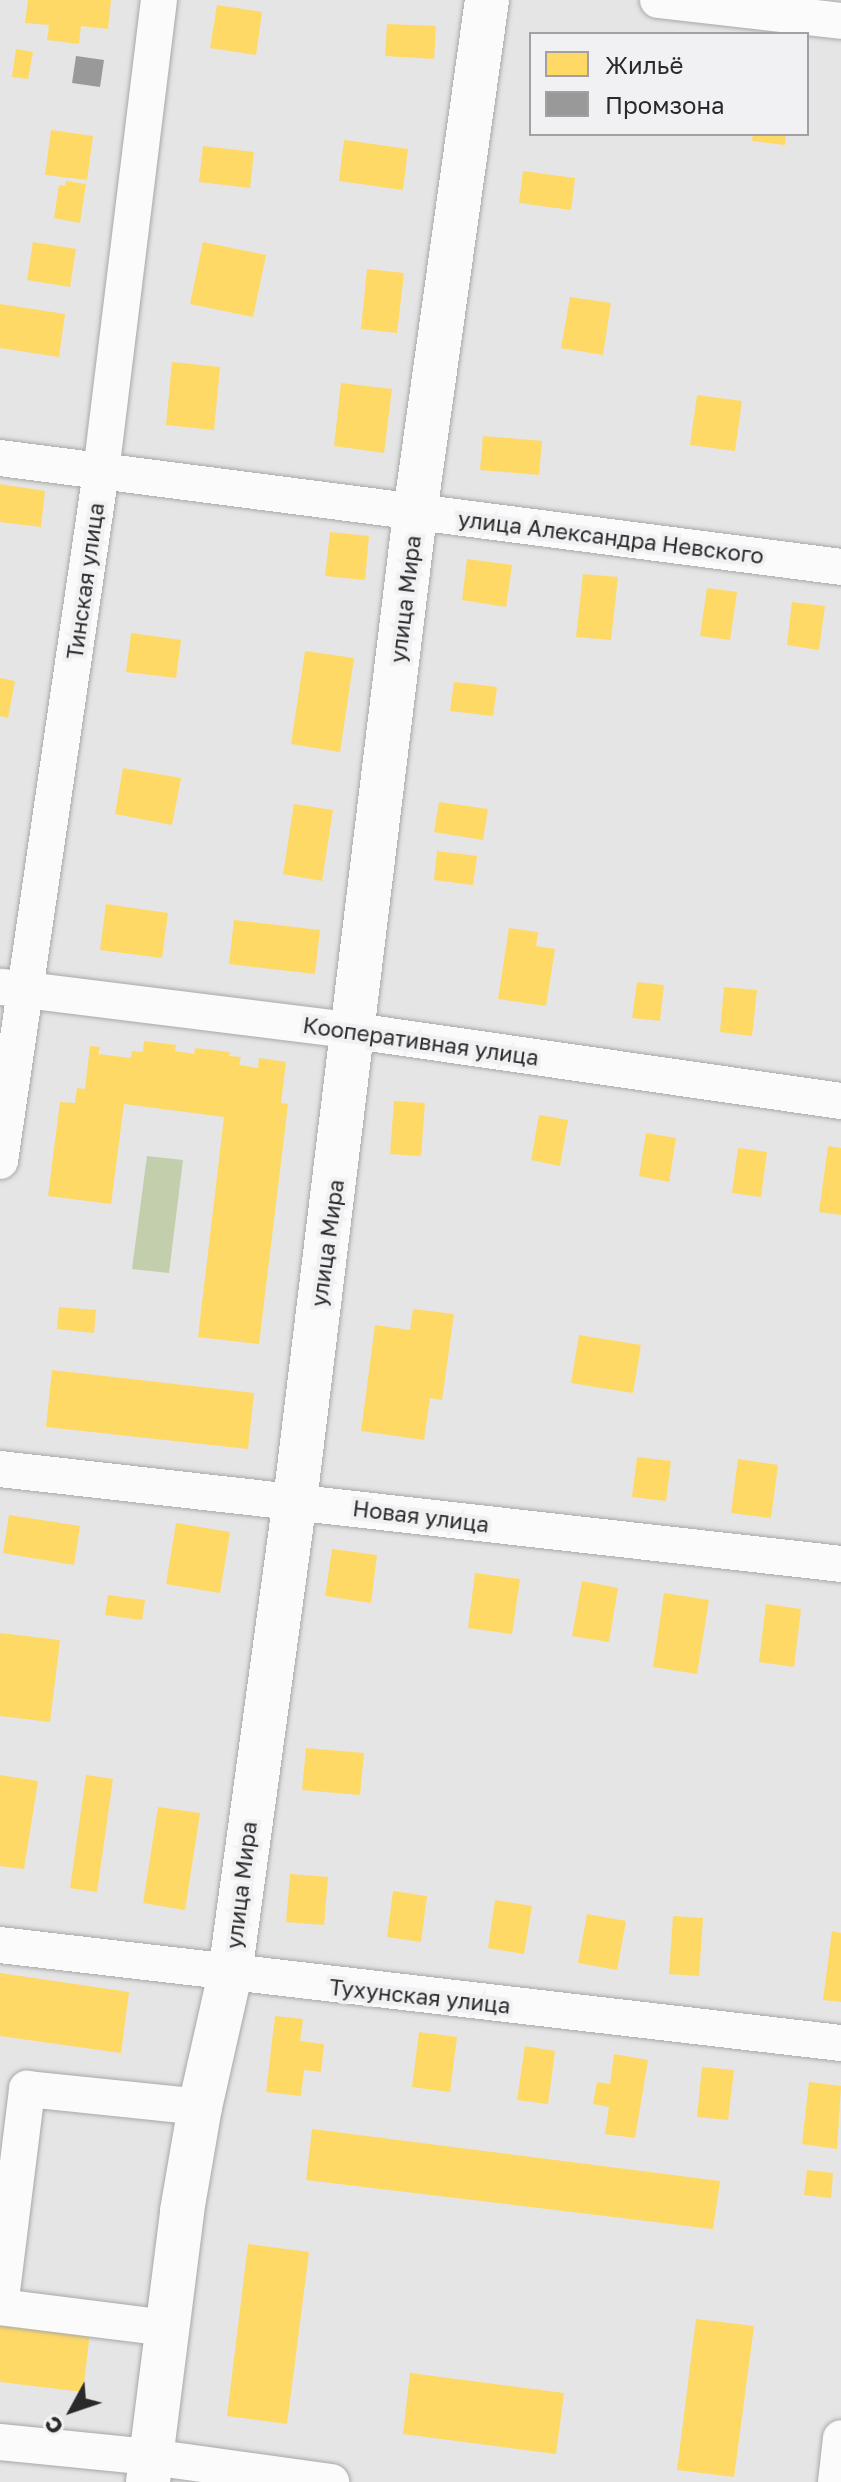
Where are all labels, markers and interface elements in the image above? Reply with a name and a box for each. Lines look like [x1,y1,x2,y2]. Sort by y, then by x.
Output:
legend [529,32,809,136]
text: Жильё [605,50,683,79]
text: Промзона [605,90,725,119]
street label: Тинская улица [61,501,109,661]
street label: улица Александра Невского [457,505,765,569]
street label: улица Мира [384,534,426,664]
street label: Кооперативная улица [301,1011,541,1071]
street label: улица Мира [305,1178,349,1308]
street label: Новая улица [351,1495,491,1537]
street label: улица Мира [220,1820,262,1950]
street label: Тухунская улица [328,1973,512,2019]
north arrow [32,2370,112,2450]
text: С [38,2411,69,2440]

